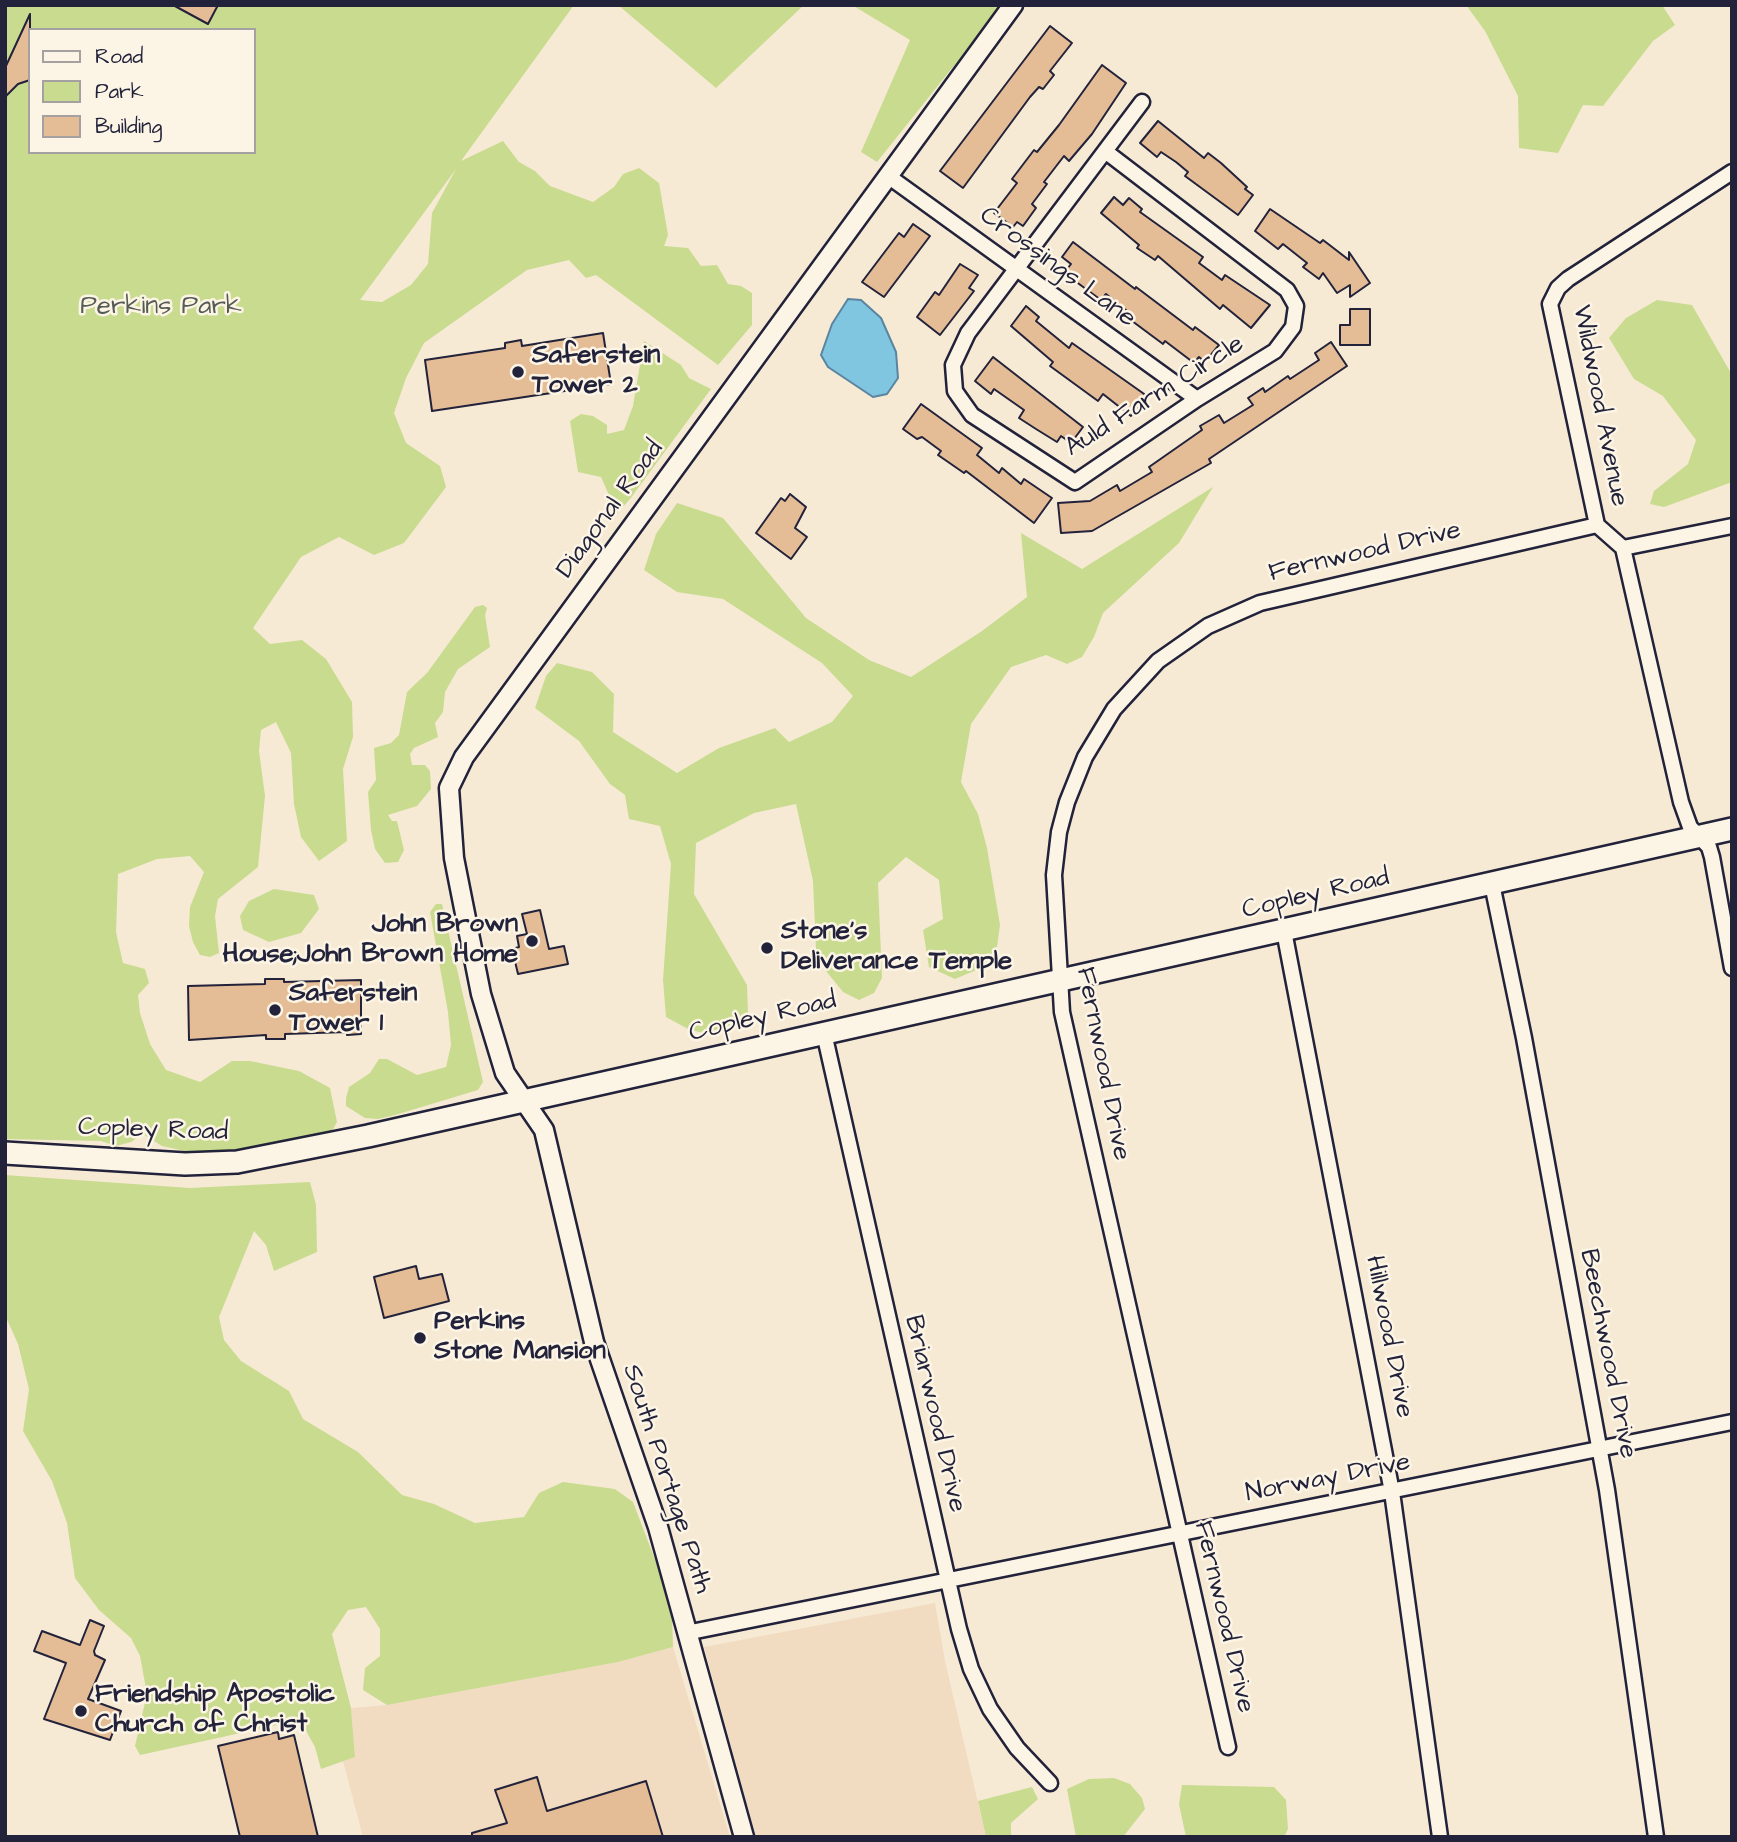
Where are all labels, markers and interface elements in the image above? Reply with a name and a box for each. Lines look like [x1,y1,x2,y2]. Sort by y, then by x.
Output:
legend [28,28,256,154]
text: Road [95,42,143,71]
text: Park [95,77,144,106]
text: Building [95,112,162,141]
street label: Crossings Lane [973,201,1141,335]
park label: Perkins Park [80,292,242,324]
street label: Wildwood Avenue [1564,303,1634,509]
street label: Auld Farm Circle [1060,329,1250,465]
place label: Saferstein Tower 2 [532,341,660,402]
marker: Saferstein Tower 2 [510,364,526,380]
street label: Diagonal Road [551,435,671,585]
street label: Fernwood Drive [1266,516,1464,590]
street label: Copley Road [1239,863,1393,927]
place label: John Brown House;John Brown Home [223,910,518,972]
place label: Stone's Deliverance Temple [781,917,1012,978]
marker: John Brown House;John Brown Home [524,933,540,949]
marker: Stone's Deliverance Temple [759,940,775,956]
street label: Fernwood Drive [1068,965,1136,1163]
place label: Saferstein Tower 1 [289,979,417,1040]
street label: Copley Road [686,986,840,1050]
marker: Saferstein Tower 1 [267,1002,283,1018]
street label: Copley Road [77,1113,229,1149]
street label: Beechwood Drive [1571,1247,1643,1461]
street label: Hillwood Drive [1357,1253,1419,1421]
place label: Perkins Stone Mansion [434,1307,606,1368]
street label: Briarwood Drive [896,1313,972,1515]
marker: Perkins Stone Mansion [412,1330,428,1346]
street label: South Portage Path [614,1361,718,1597]
street label: Norway Drive [1243,1448,1413,1510]
street label: Fernwood Drive [1186,1518,1260,1716]
place label: Friendship Apostolic Church of Christ [95,1680,335,1742]
marker: Friendship Apostolic Church of Christ [73,1703,89,1719]

